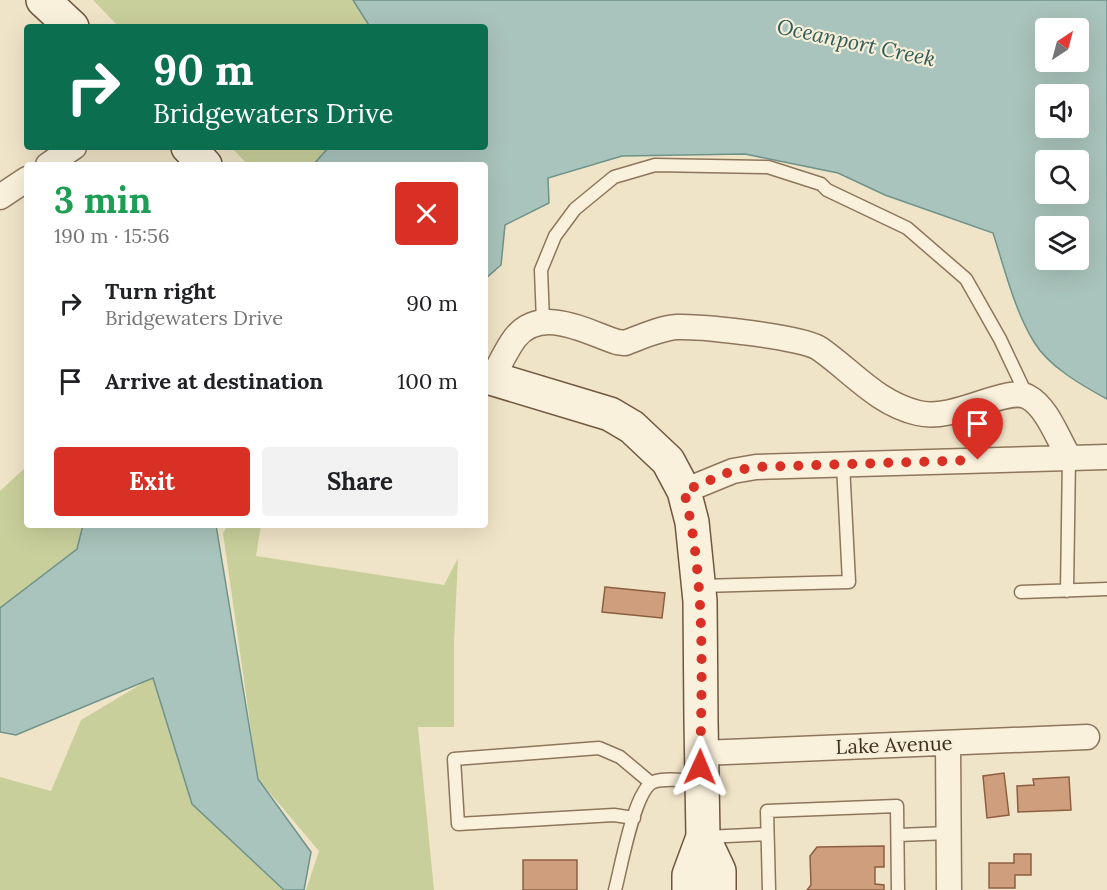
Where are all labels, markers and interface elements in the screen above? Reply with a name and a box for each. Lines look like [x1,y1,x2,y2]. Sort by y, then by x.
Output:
water label: Oceanport Creek [774,13,938,72]
north arrow [1035,18,1089,72]
map controls [1035,18,1089,270]
text: 90 m [153,43,254,97]
icon: right [54,48,132,126]
button: sound [1035,84,1089,138]
text: Bridgewaters Drive [153,96,393,130]
button: search [1035,150,1089,204]
text: 3 min [54,177,152,223]
button: close [395,182,458,245]
button: layers [1035,216,1089,270]
text: 190 m · 15:56 [54,223,170,248]
text: Turn right [105,277,216,305]
icon: right [54,287,87,320]
text: 90 m [406,289,458,317]
text: Bridgewaters Drive [105,305,283,330]
icon: arrive [54,365,87,398]
text: Arrive at destination [105,367,323,395]
text: 100 m [397,367,458,395]
pin [952,398,1003,460]
icon: arrive [961,407,994,440]
button: Exit [54,447,250,516]
button: Share [262,447,458,516]
street label: Lake Avenue [835,730,953,759]
position arrow [668,735,732,799]

